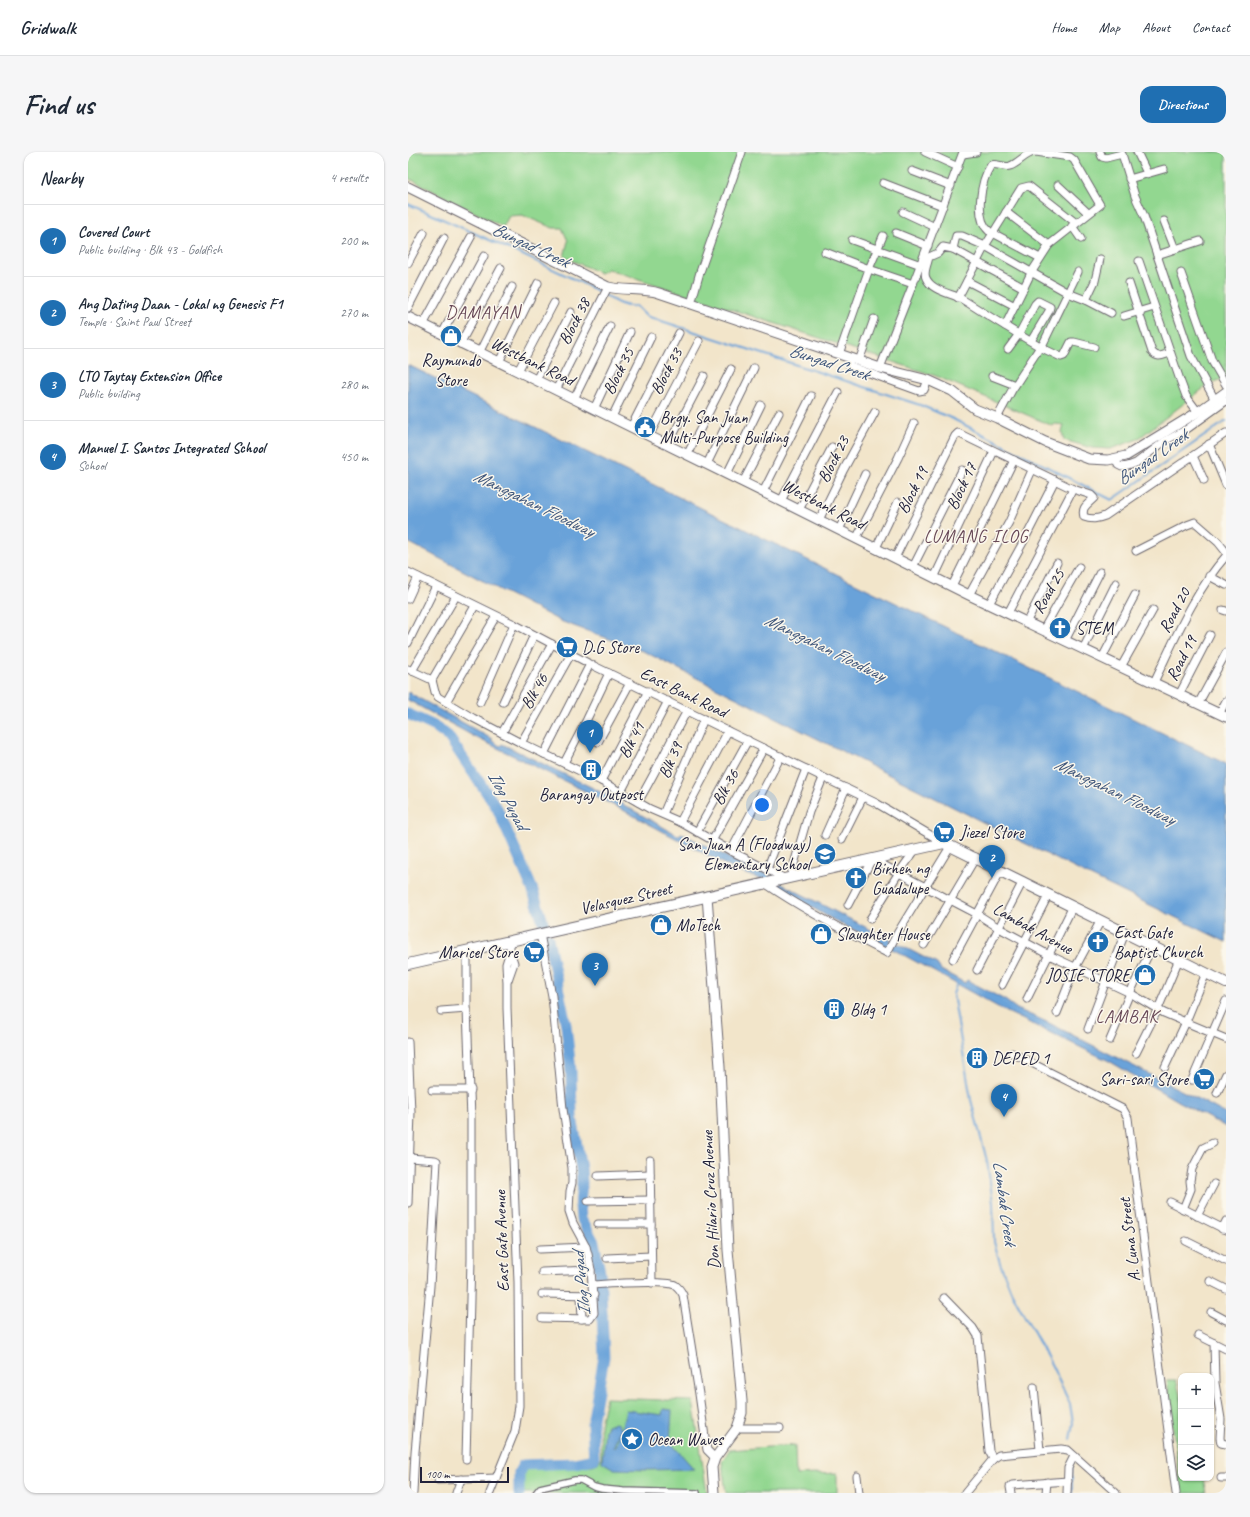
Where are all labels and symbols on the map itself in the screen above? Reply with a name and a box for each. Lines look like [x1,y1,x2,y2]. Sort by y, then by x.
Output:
water label: Bungad Creek [489,218,576,274]
street label: Block 38 [554,292,596,348]
district label: DAMAYAN [445,301,523,323]
shop icon: Raymundo Store [438,323,464,349]
street label: Westbank Road [487,332,580,392]
water label: Bungad Creek [786,339,875,386]
street label: Block 35 [598,343,639,398]
street label: Block 33 [646,343,688,398]
place label: Raymundo Store [422,350,481,391]
place label: Brgy. San Juan Multi-Purpose Building [660,407,789,448]
public building icon: Brgy. San Juan Multi-Purpose Building [632,414,658,440]
water label: Bungad Creek [1112,422,1195,490]
street label: Block 23 [813,431,855,486]
street label: Block 17 [941,458,982,513]
street label: Block 19 [892,462,933,517]
water label: Manggahan Floodway [470,464,600,543]
street label: Westbank Road [779,475,871,535]
district label: LUMANG ILOG [924,525,1030,547]
street label: Road 25 [1027,564,1070,617]
street label: Road 20 [1154,583,1196,636]
water label: Manggahan Floodway [761,608,891,687]
church icon: STEM [1047,615,1073,641]
place label: STEM [1076,618,1114,639]
street label: Road 19 [1161,631,1202,684]
supermarket icon: D.G Store [554,634,580,660]
place label: D.G Store [582,637,641,658]
street label: East Bank Road [637,662,734,724]
street label: Blk 46 [516,669,554,713]
street label: Blk 41 [614,718,650,762]
pin: 1 [577,720,603,753]
street label: Blk 39 [653,738,688,782]
water label: Manggahan Floodway [1051,752,1181,831]
building icon: Barangay Outpost [578,757,604,783]
street label: Blk 36 [707,765,744,809]
water label: Ilog Pugad [483,767,536,838]
place label: Barangay Outpost [539,784,645,805]
your location [752,795,772,815]
supermarket icon: Jiezel Store [931,819,957,845]
place label: Jiezel Store [959,822,1025,843]
place label: San Juan A (Floodway) Elementary School [677,834,813,875]
school or university icon: San Juan A (Floodway) Elementary School [812,841,838,867]
pin: 2 [979,845,1005,878]
place label: Birhen ng Guadalupe [872,858,931,899]
church icon: Birhen ng Guadalupe [843,865,869,891]
street label: Velasquez Street [578,877,676,919]
street label: Lambak Avenue [989,898,1078,960]
shop icon: MoTech [648,912,674,938]
place label: MoTech [676,915,722,936]
shop icon: Slaughter House [808,921,834,947]
place label: East Gate Baptist Church [1114,922,1204,963]
place label: Slaughter House [836,924,931,945]
church icon: East Gate Baptist Church [1085,929,1111,955]
supermarket icon: Maricel Store [521,939,547,965]
place label: Maricel Store [439,942,519,963]
pin: 3 [582,953,608,986]
shop icon: JOSIE STORE [1132,962,1158,988]
place label: JOSIE STORE [1045,965,1133,986]
building icon: Bldg 1 [821,996,847,1022]
place label: Bldg 1 [850,999,888,1020]
district label: LAMBAK [1095,1005,1162,1027]
building icon: DEPED 1 [964,1045,990,1071]
place label: DEPED 1 [992,1048,1051,1069]
supermarket icon: Sari-sari Store [1191,1066,1217,1092]
place label: Sari-sari Store [1099,1069,1189,1090]
pin: 4 [991,1084,1017,1117]
street label: Don Hilario Cruz Avenue [696,1129,725,1270]
water label: Lambak Creek [988,1159,1022,1250]
street label: East Gate Avenue [489,1188,514,1292]
street label: A. Luna Street [1114,1195,1145,1283]
water label: Ilog Pugad [566,1245,595,1317]
place icon: Ocean Waves [619,1426,645,1452]
place label: Ocean Waves [648,1429,725,1450]
scale bar [420,1465,509,1484]

